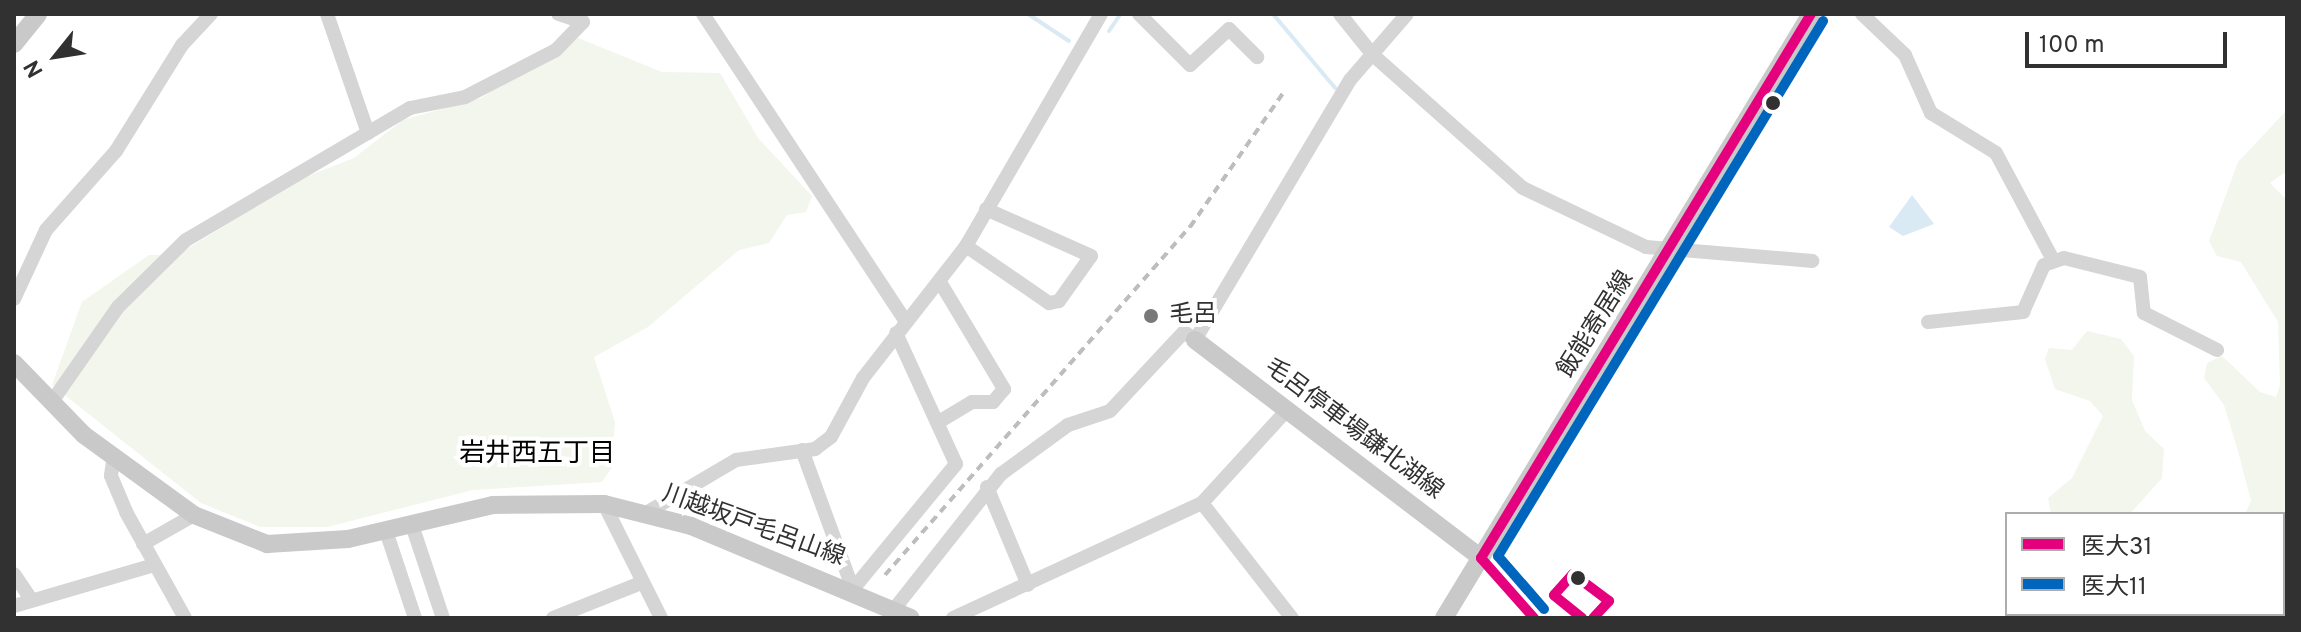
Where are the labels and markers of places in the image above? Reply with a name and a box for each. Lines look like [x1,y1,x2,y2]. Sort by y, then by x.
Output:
unlabelled marker [1765,95,1781,111]
place label: 毛呂 [1169,302,1217,330]
marker: 毛呂 [1140,305,1162,327]
unlabelled marker [1570,570,1586,586]

